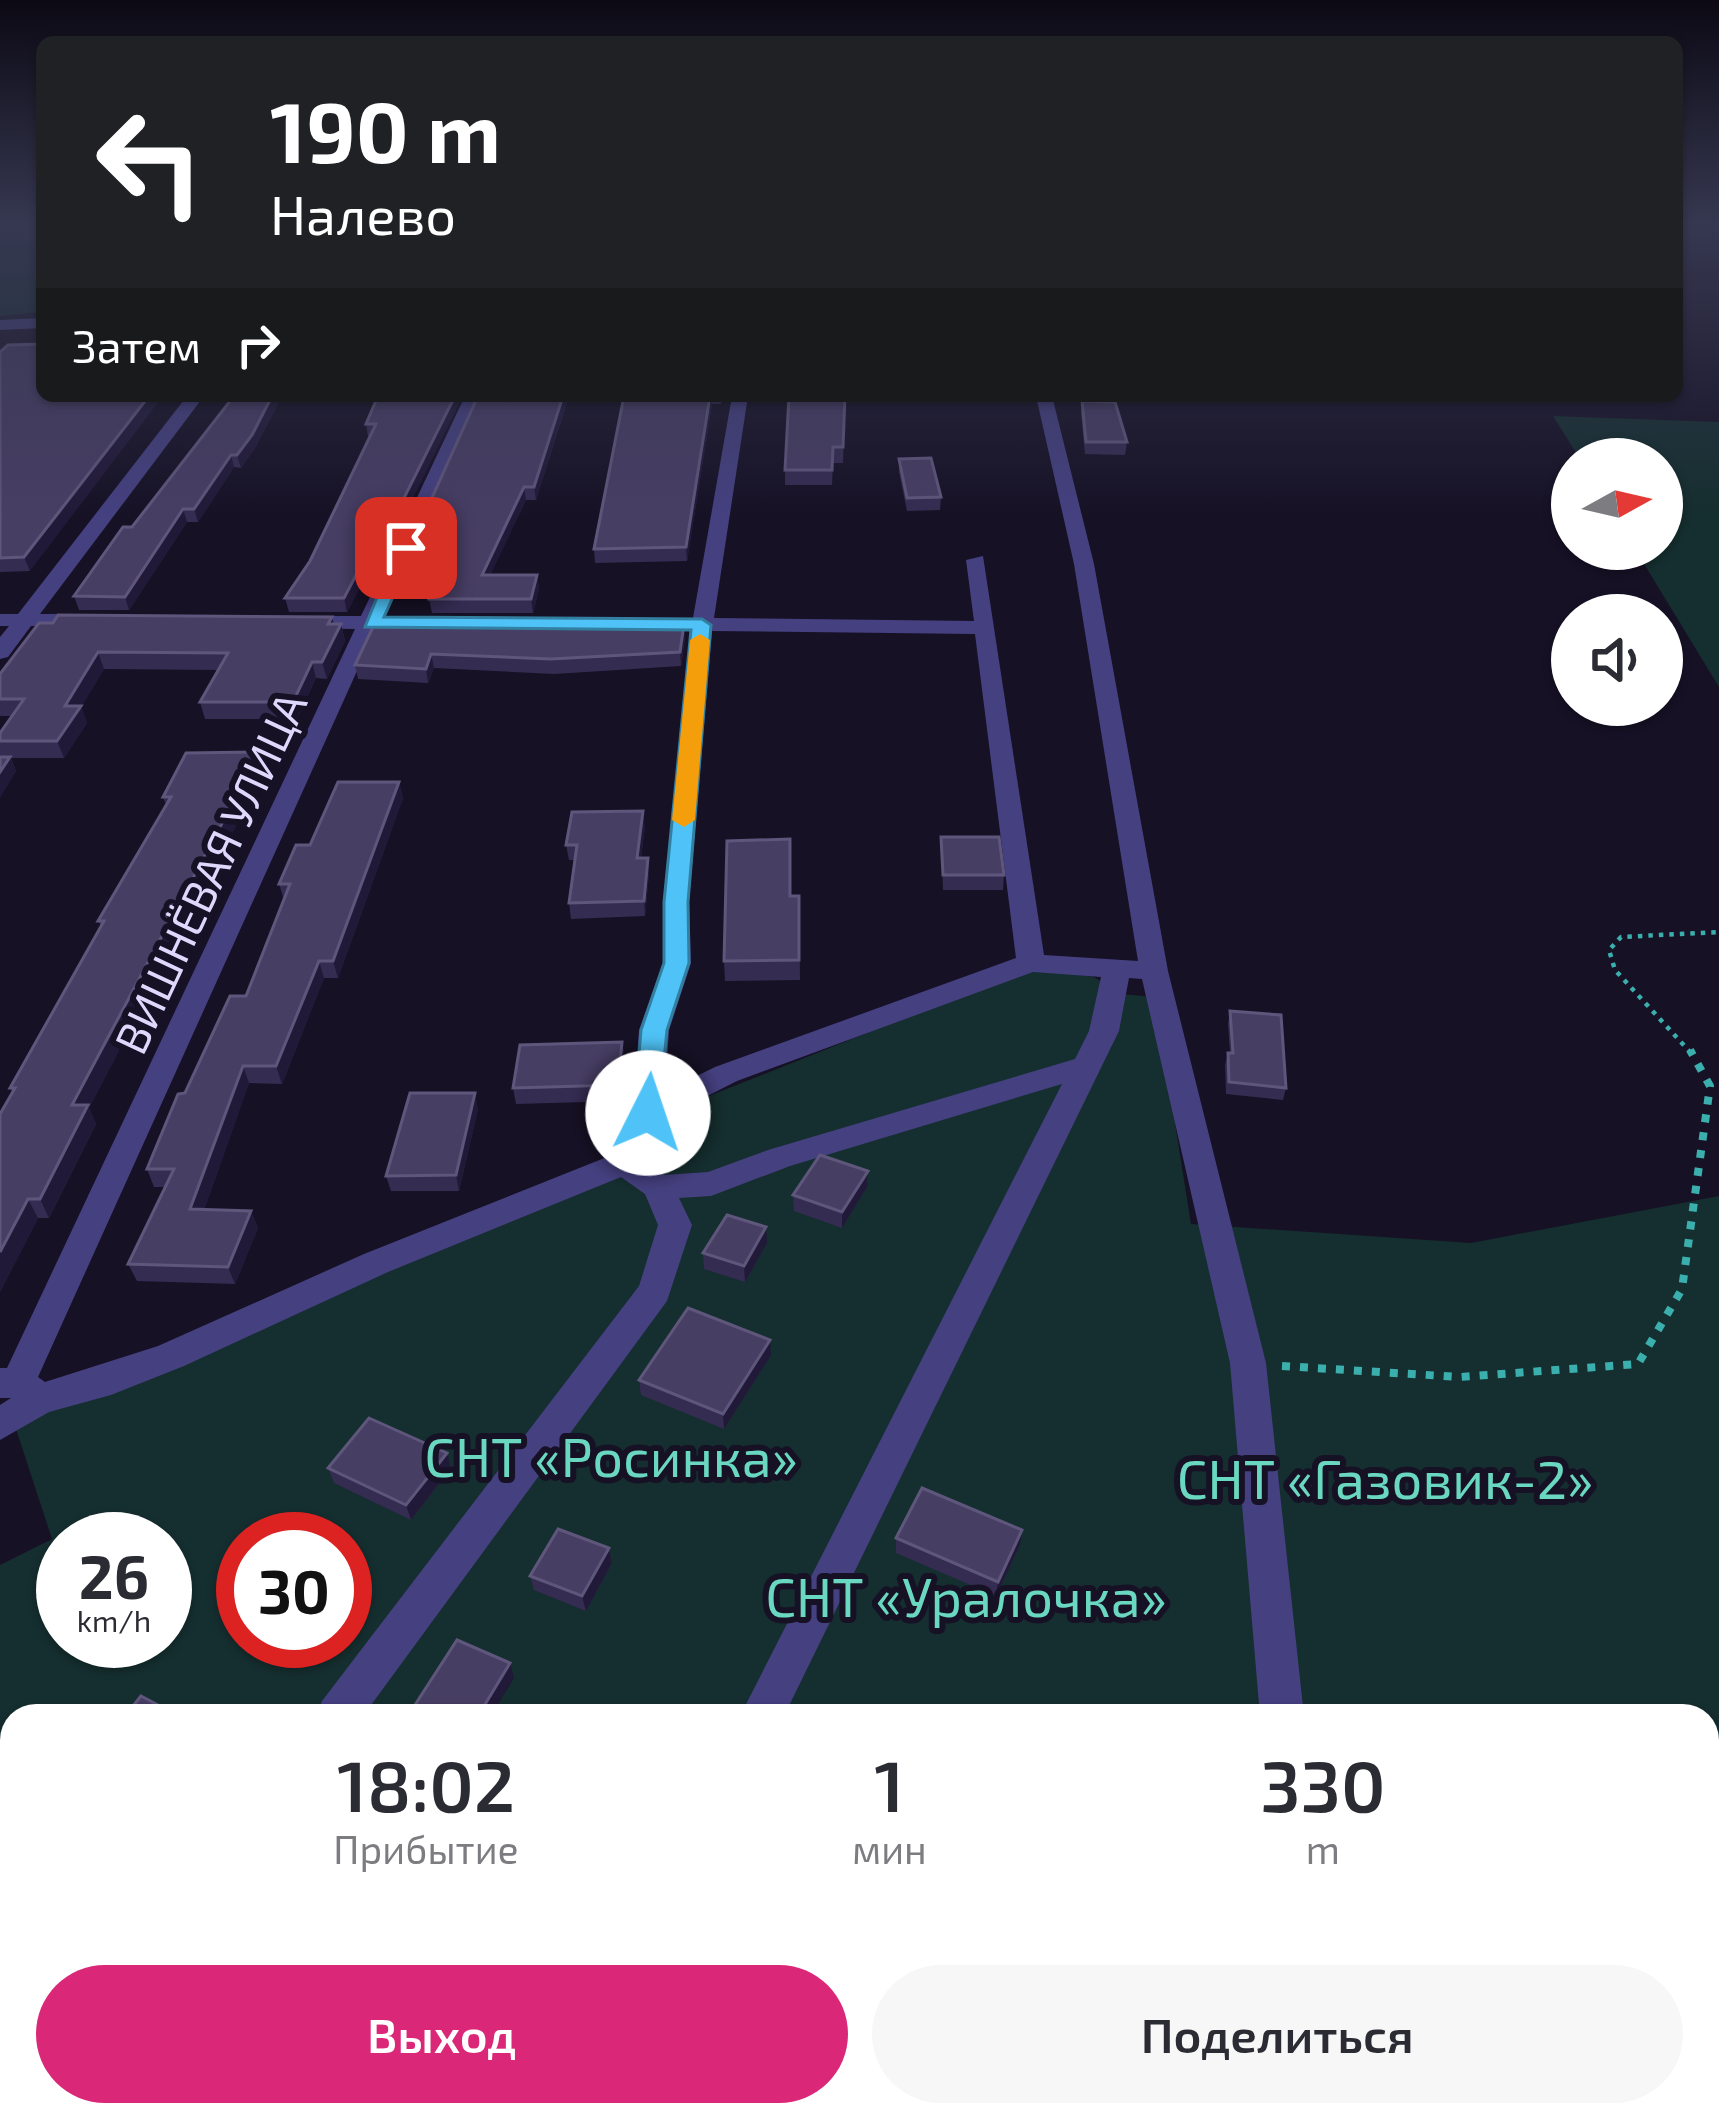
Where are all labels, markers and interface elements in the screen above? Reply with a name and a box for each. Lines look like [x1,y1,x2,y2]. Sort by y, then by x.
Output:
text: 190 m [270,79,501,180]
icon: left [72,84,228,240]
text: Налево [270,181,456,246]
icon: right [225,312,291,378]
text: Затем [72,318,201,372]
north arrow [1551,438,1683,570]
map controls [1551,438,1683,726]
pin [355,497,457,599]
icon: arrive [373,515,439,581]
button: sound [1551,594,1683,726]
street label: ВИШНЁВАЯ УЛИЦА [102,683,316,1061]
position arrow [585,1050,711,1176]
park label: СНТ «Росинка» [424,1423,798,1488]
park label: СНТ «Газовик-2» [1177,1445,1593,1510]
speed limit sign: 30 [216,1512,372,1668]
text: 26 [79,1539,149,1611]
park label: СНТ «Уралочка» [765,1563,1167,1628]
text: km/h [77,1602,151,1638]
text: 18:02 [337,1740,515,1826]
text: 1 [874,1740,904,1826]
text: 330 [1260,1740,1386,1826]
text: Прибытие [333,1825,519,1872]
text: мин [852,1825,927,1872]
text: m [1306,1825,1340,1872]
button: Выход [36,1965,848,2103]
button: Поделиться [872,1965,1683,2103]

